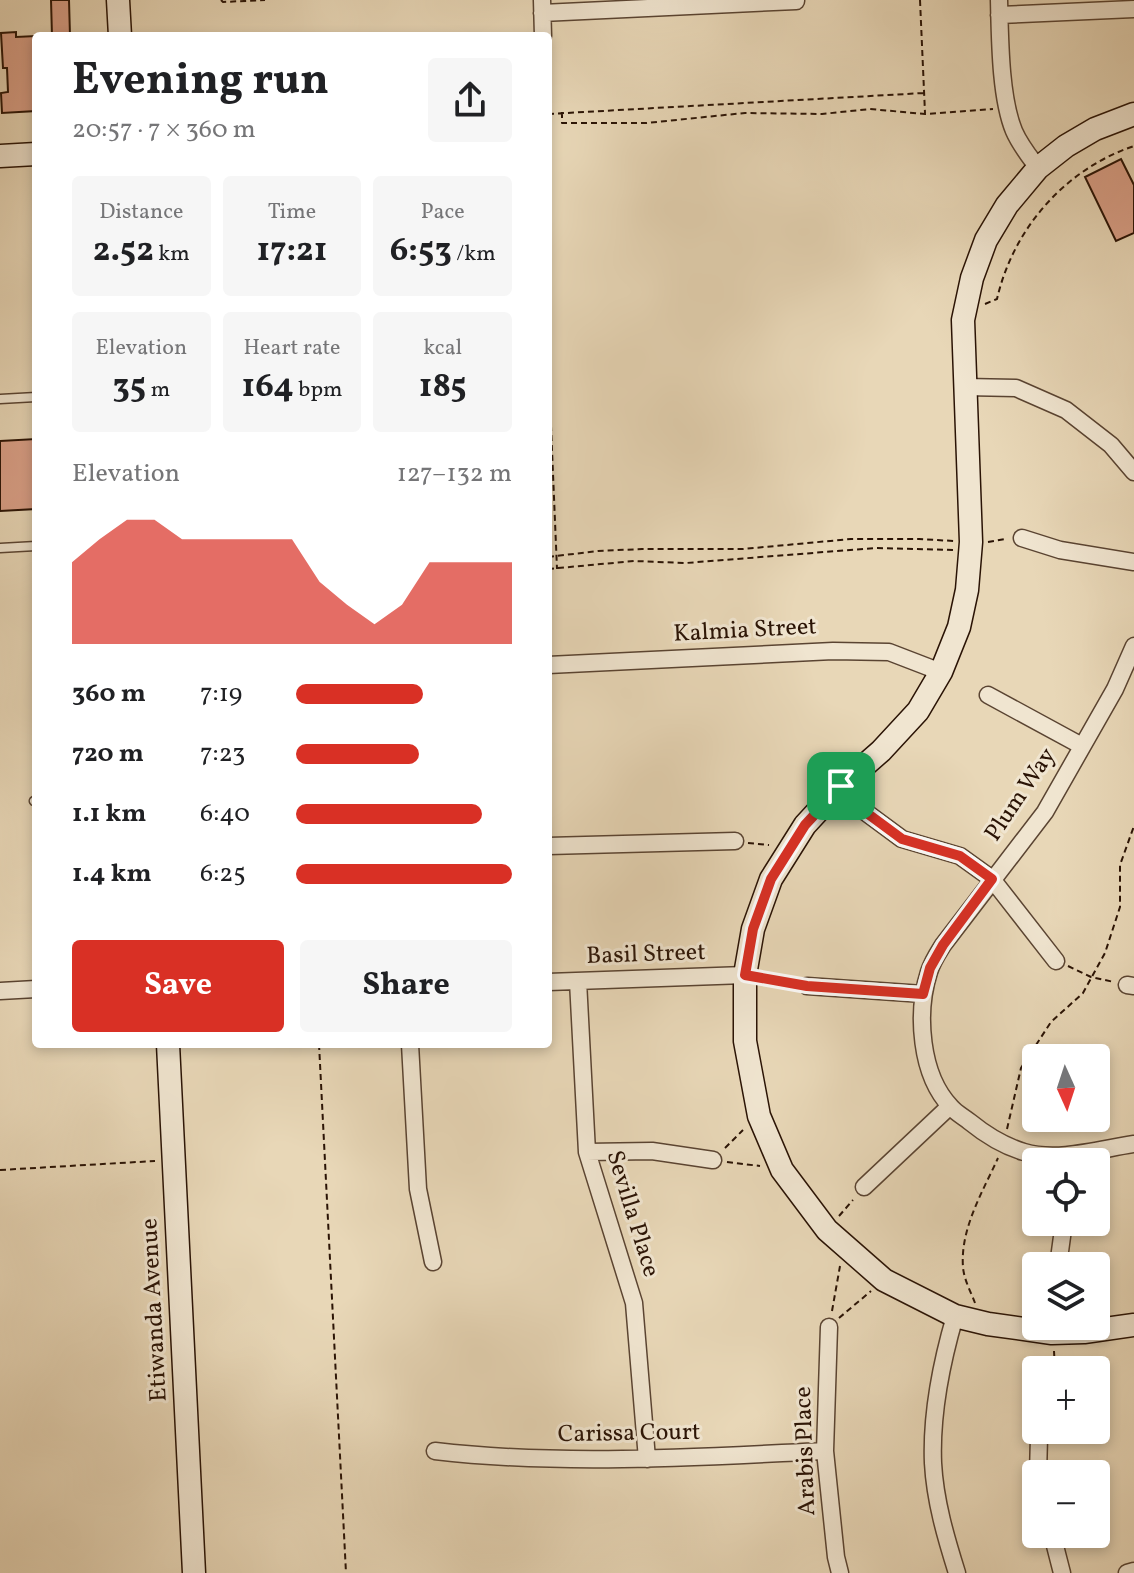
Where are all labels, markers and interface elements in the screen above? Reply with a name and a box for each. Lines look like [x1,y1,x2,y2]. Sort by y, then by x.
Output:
text: Evening run [72,51,329,112]
button: share [428,58,512,142]
text: 20:57 · 7 × 360 m [72,112,256,148]
text: Distance [99,197,183,228]
text: Time [268,197,316,228]
text: Pace [421,197,465,228]
text: 2.52 [93,228,154,275]
text: 17:21 [257,228,327,275]
text: 6:53 [390,228,452,275]
text: km [154,239,190,270]
text: /km [452,239,496,270]
text: Elevation [96,333,187,364]
text: Heart rate [243,333,341,364]
text: kcal [423,333,462,364]
text: 35 [113,364,146,411]
text: 164 [242,364,294,411]
text: 185 [419,364,467,411]
text: m [146,375,170,406]
text: bpm [294,375,342,406]
text: Elevation [72,456,180,492]
text: 127–132 m [397,456,512,492]
street label: Kalmia Street [672,610,818,652]
text: 360 m [72,676,146,712]
text: 7:19 [200,676,242,712]
text: 720 m [72,736,144,772]
text: 7:23 [200,736,245,772]
street label: Plum Way [977,741,1065,849]
pin [807,752,875,820]
icon: arrive [819,764,863,808]
text: 1.1 km [72,796,146,832]
text: 6:40 [200,796,250,832]
text: 1.4 km [72,856,152,892]
text: 6:25 [200,856,246,892]
street label: Basil Street [586,936,706,974]
button: Save [72,940,284,1032]
button: Share [300,940,512,1032]
north arrow [1022,1044,1110,1132]
map controls [1022,1044,1110,1548]
street label: Sevilla Place [597,1147,667,1281]
button: locate [1022,1148,1110,1236]
street label: Etiwanda Avenue [133,1217,177,1403]
button: layers [1022,1252,1110,1340]
button: + [1022,1356,1110,1444]
street label: Arabis Place [787,1386,825,1516]
street label: Carissa Court [557,1416,701,1452]
button: − [1022,1460,1110,1548]

